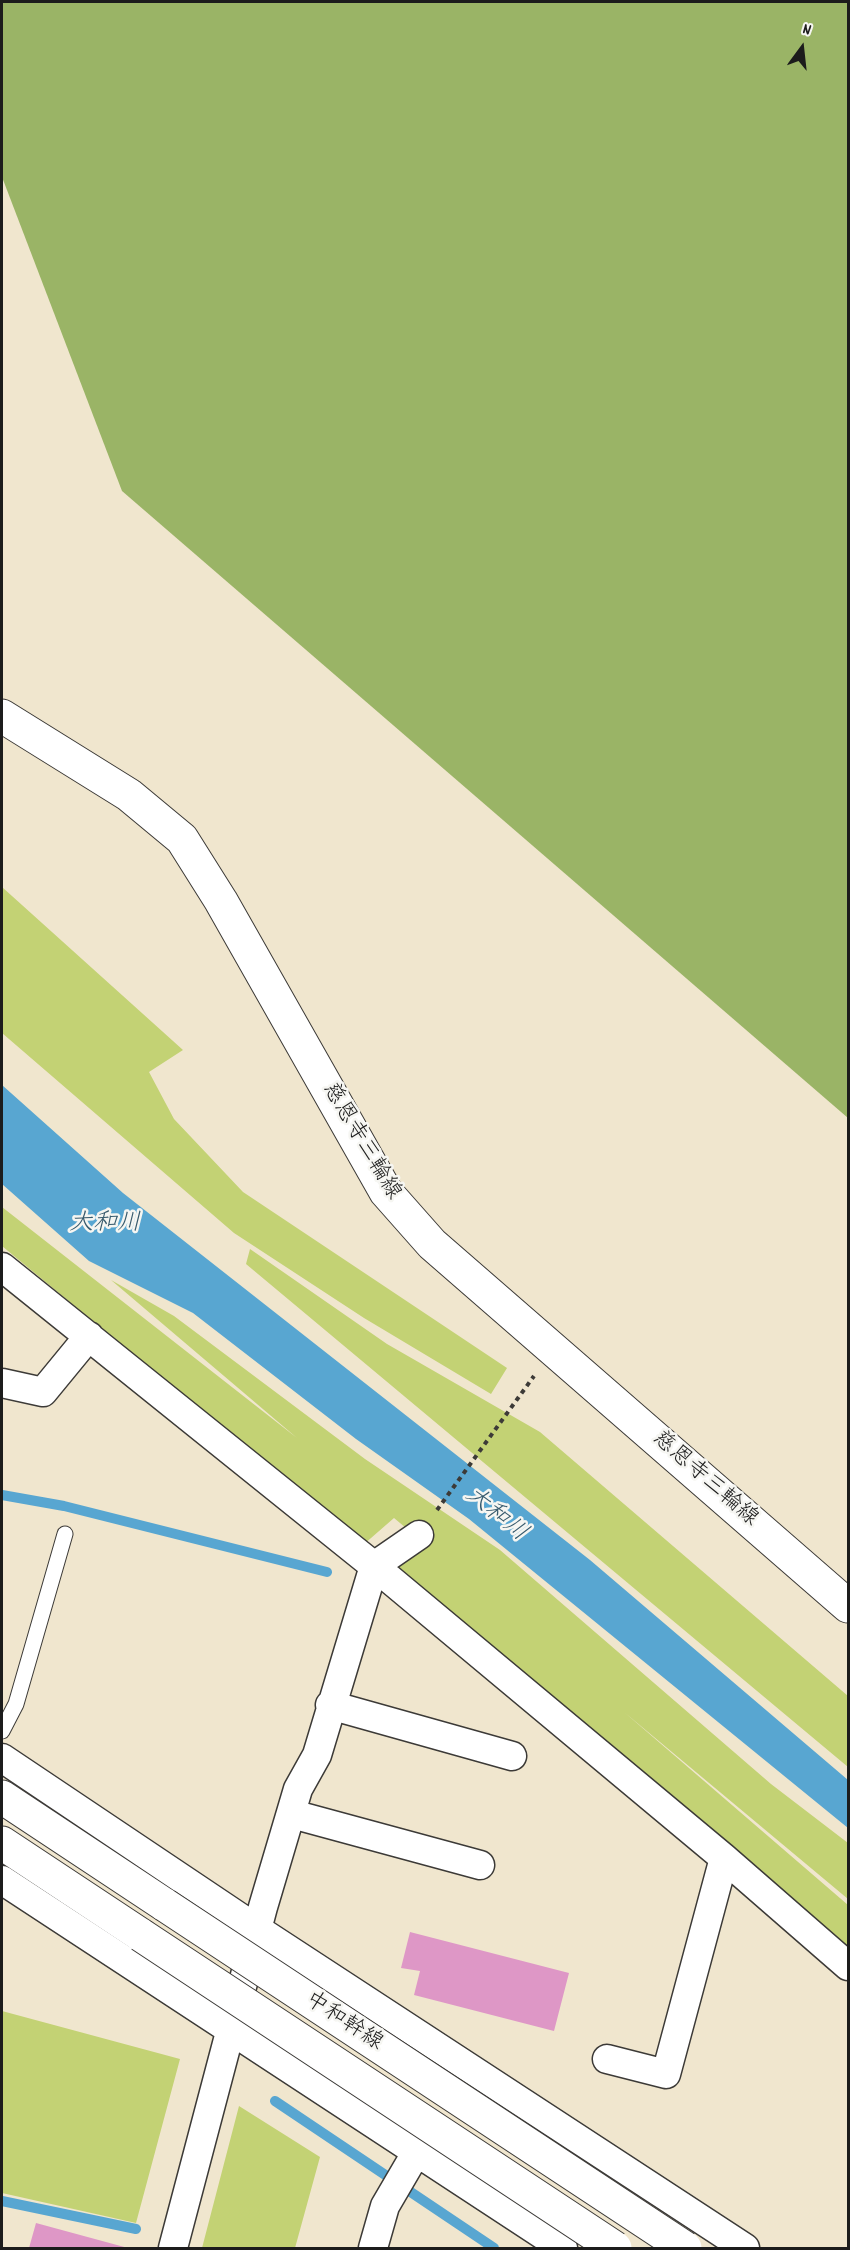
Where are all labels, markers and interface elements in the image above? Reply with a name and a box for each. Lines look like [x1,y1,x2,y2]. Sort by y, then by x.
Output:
north arrow [772,18,832,78]
text: N [800,18,814,42]
street label: 慈恩寺三輪線 [315,1079,405,1205]
water label: 大和川 [69,1212,141,1240]
street label: 慈恩寺三輪線 [646,1427,762,1533]
water label: 大和川 [458,1482,532,1550]
street label: 中和幹線 [299,1988,387,2058]

